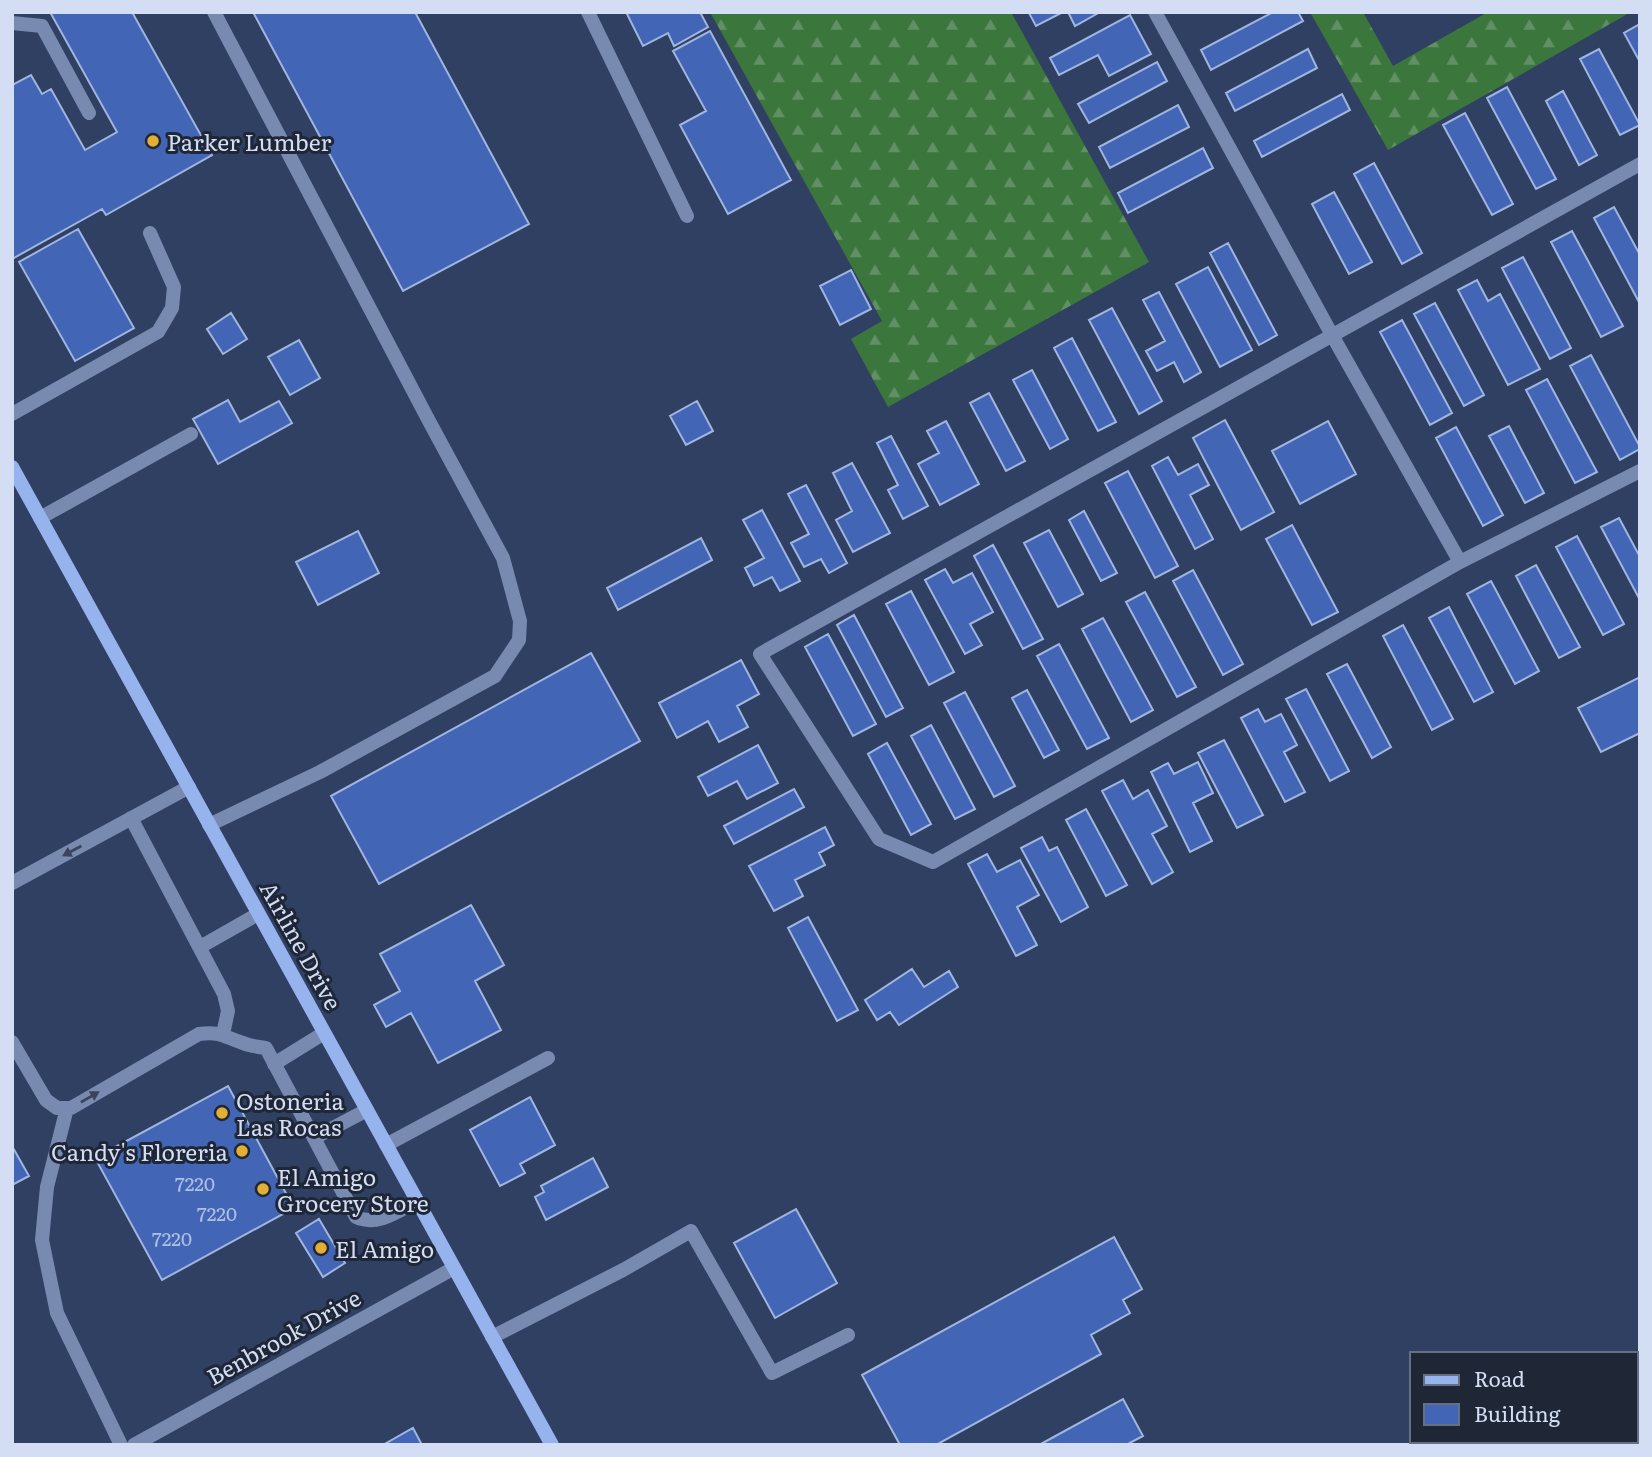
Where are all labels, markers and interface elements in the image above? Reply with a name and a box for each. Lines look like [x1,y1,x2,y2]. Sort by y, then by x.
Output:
place label: Parker Lumber [167,124,331,158]
marker: Parker Lumber [145,133,161,149]
one-way arrow [62,845,82,857]
street label: Airline Drive [253,874,351,1016]
place label: Ostoneria Las Rocas [236,1083,344,1143]
one-way arrow [81,1091,100,1103]
marker: Ostoneria Las Rocas [214,1105,230,1121]
place label: Candy's Floreria [51,1134,229,1168]
marker: Candy's Floreria [234,1143,250,1159]
place label: El Amigo Grocery Store [277,1159,429,1219]
house number: 7220 [175,1169,215,1197]
marker: El Amigo Grocery Store [255,1181,271,1197]
house number: 7220 [197,1199,237,1227]
house number: 7220 [152,1224,192,1252]
place label: El Amigo [335,1231,434,1265]
marker: El Amigo [313,1240,329,1256]
street label: Benbrook Drive [200,1280,366,1392]
legend [1410,1352,1638,1443]
text: Road [1474,1362,1525,1393]
text: Building [1474,1397,1561,1428]

